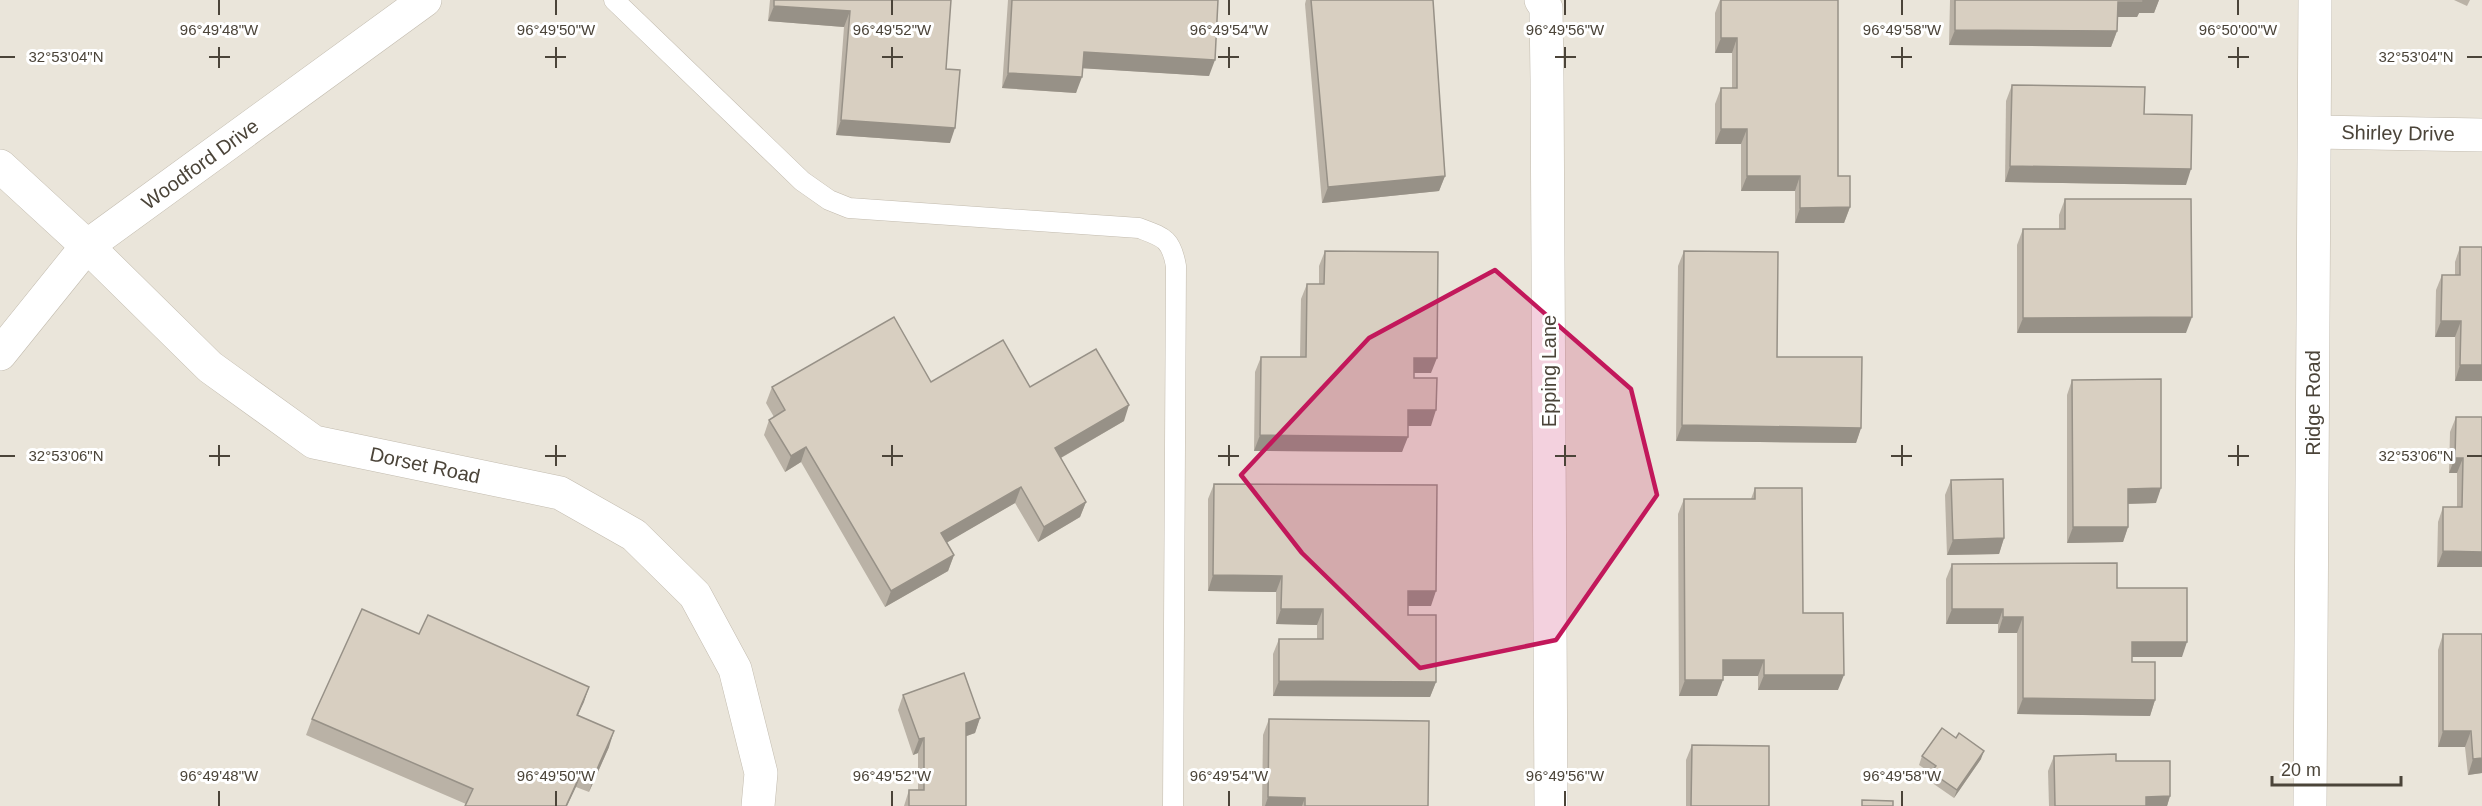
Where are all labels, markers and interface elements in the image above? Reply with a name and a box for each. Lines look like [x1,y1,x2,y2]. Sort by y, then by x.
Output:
text: 96°49'48"W [180,21,259,38]
text: 96°49'50"W [517,21,596,38]
text: 96°49'52"W [853,21,932,38]
text: 96°49'54"W [1190,21,1269,38]
text: 96°49'56"W [1526,21,1605,38]
text: 96°49'58"W [1863,21,1942,38]
text: 96°50'00"W [2199,21,2278,38]
text: 32°53'04"N [28,48,104,65]
text: 32°53'04"N [2378,48,2454,65]
street label: Woodford Drive [137,114,263,214]
street label: Shirley Drive [2341,121,2455,145]
street label: Epping Lane [1538,315,1560,427]
street label: Ridge Road [2302,350,2324,456]
street label: Dorset Road [368,443,482,487]
text: 32°53'06"N [28,447,104,464]
text: 32°53'06"N [2378,447,2454,464]
scale bar [2272,749,2401,787]
text: 20 m [2281,760,2321,780]
text: 96°49'48"W [180,767,259,784]
text: 96°49'50"W [517,767,596,784]
text: 96°49'52"W [853,767,932,784]
text: 96°49'54"W [1190,767,1269,784]
text: 96°49'56"W [1526,767,1605,784]
text: 96°49'58"W [1863,767,1942,784]

